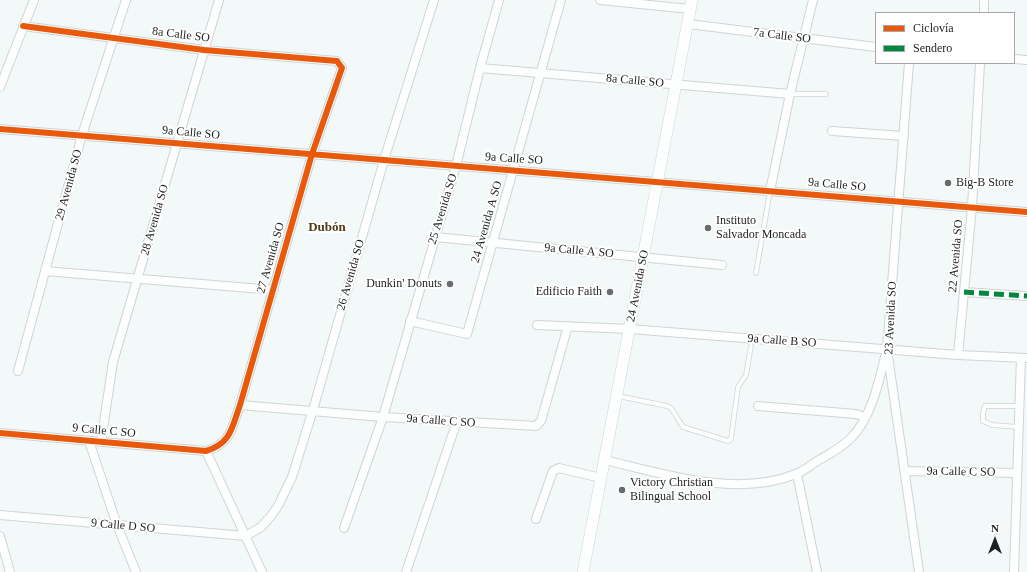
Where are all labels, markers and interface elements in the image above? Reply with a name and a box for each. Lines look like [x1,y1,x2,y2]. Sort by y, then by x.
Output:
legend [875,12,1015,64]
text: Ciclovía [913,21,954,35]
street label: 8a Calle SO [151,24,211,46]
street label: 7a Calle SO [752,25,812,47]
text: Sendero [913,41,952,55]
street label: 8a Calle SO [605,71,665,91]
street label: 9a Calle SO [161,123,221,143]
street label: 29 Avenida SO [53,148,85,222]
street label: 9a Calle SO [485,150,543,168]
street label: 25 Avenida SO [425,172,461,246]
street label: 9a Calle SO [807,175,867,195]
place label: Big-B Store [956,176,1014,190]
marker: Big-B Store [943,178,953,188]
street label: 24 Avenida A SO [468,179,506,265]
street label: 28 Avenida SO [138,183,172,257]
place label: Instituto Salvador Moncada [716,214,806,242]
street label: 22 Avenida SO [946,219,966,293]
district label: Dubón [308,220,346,236]
street label: 27 Avenida SO [254,221,288,295]
marker: Instituto Salvador Moncada [703,223,713,233]
street label: 26 Avenida SO [334,238,368,312]
street label: 9a Calle A SO [544,241,614,261]
street label: 24 Avenida SO [624,249,652,323]
place label: Dunkin' Donuts [366,277,442,291]
marker: Dunkin' Donuts [445,279,455,289]
street label: 23 Avenida SO [882,281,900,355]
place label: Edificio Faith [536,285,602,299]
marker: Edificio Faith [605,287,615,297]
street label: 9a Calle B SO [747,331,817,351]
street label: 9a Calle C SO [406,411,476,431]
street label: 9 Calle C SO [72,421,136,441]
street label: 9a Calle C SO [926,464,996,480]
place label: Victory Christian Bilingual School [630,476,713,504]
marker: Victory Christian Bilingual School [617,485,627,495]
street label: 9 Calle D SO [90,516,156,536]
north arrow [975,520,1015,560]
text: N [991,522,999,534]

